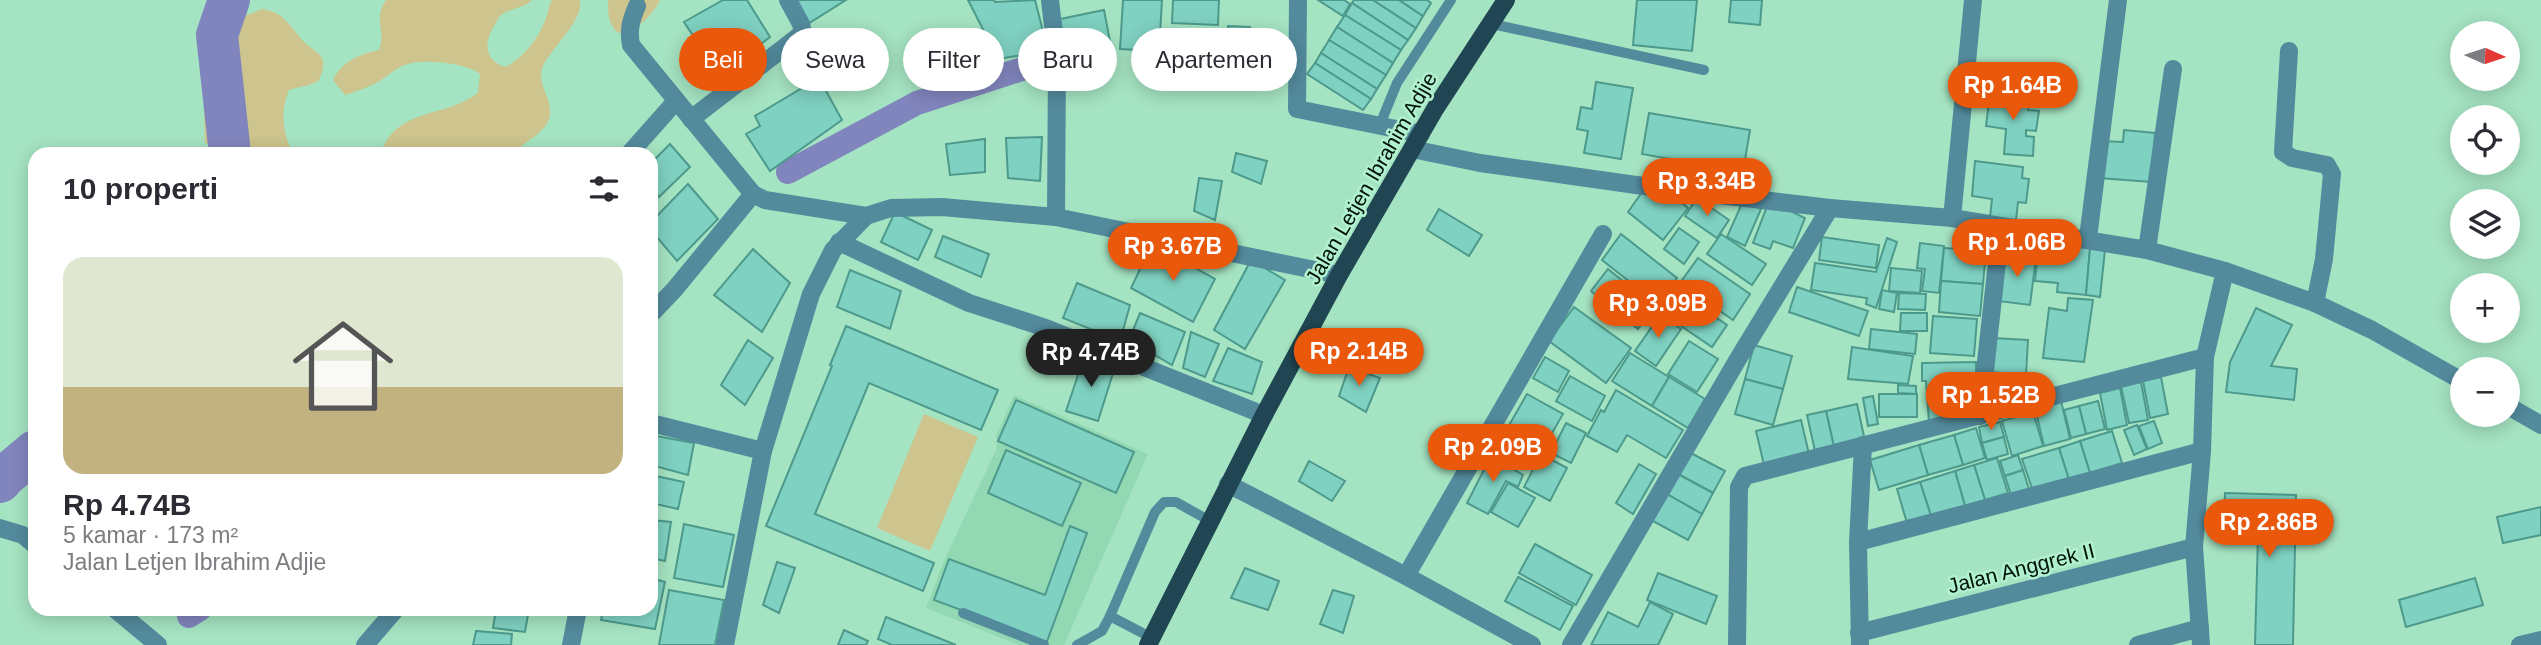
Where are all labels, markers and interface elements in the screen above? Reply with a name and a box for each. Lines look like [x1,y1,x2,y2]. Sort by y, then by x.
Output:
north arrow [2450,21,2520,91]
map controls [2450,21,2520,427]
chip: Beli [679,28,767,91]
chip: Sewa [781,28,889,91]
chip: Filter [903,28,1004,91]
chip: Baru [1018,28,1117,91]
chip: Apartemen [1131,28,1297,91]
pin: Rp 1.64B [1941,62,2085,122]
street label: Jalan Letjen Ibrahim Adjie [1301,68,1441,288]
text: Rp 1.64B [1964,72,2062,98]
button: locate [2450,105,2520,175]
pin: Rp 3.34B [1635,158,1779,218]
text: Rp 3.34B [1658,168,1756,194]
icon: filters [585,170,623,208]
text: 10 properti [63,172,218,205]
button: layers [2450,189,2520,259]
pin: Rp 1.06B [1945,219,2089,279]
pin: Rp 3.67B [1101,224,1245,283]
text: Rp 1.06B [1968,229,2066,255]
text: Rp 3.67B [1124,233,1222,259]
button: + [2450,273,2520,343]
pin: Rp 3.09B [1586,280,1730,340]
text: Rp 3.09B [1609,290,1707,316]
icon: home [280,303,406,429]
pin: Rp 2.14B [1287,328,1431,388]
pin: Rp 4.74B [1019,330,1163,389]
text: Rp 2.14B [1310,338,1408,364]
text: Rp 4.74B [1042,339,1140,365]
button: − [2450,357,2520,427]
pin: Rp 1.52B [1919,372,2063,432]
text: Rp 1.52B [1942,382,2040,408]
pin: Rp 2.09B [1421,424,1565,484]
text: Rp 2.09B [1444,434,1542,460]
text: Rp 4.74B [63,488,191,521]
pin: Rp 2.86B [2197,500,2341,559]
text: Rp 2.86B [2220,509,2318,535]
text: 5 kamar · 173 m² [63,522,238,548]
street label: Jalan Anggrek II [1945,539,2097,597]
text: Jalan Letjen Ibrahim Adjie [63,549,326,575]

